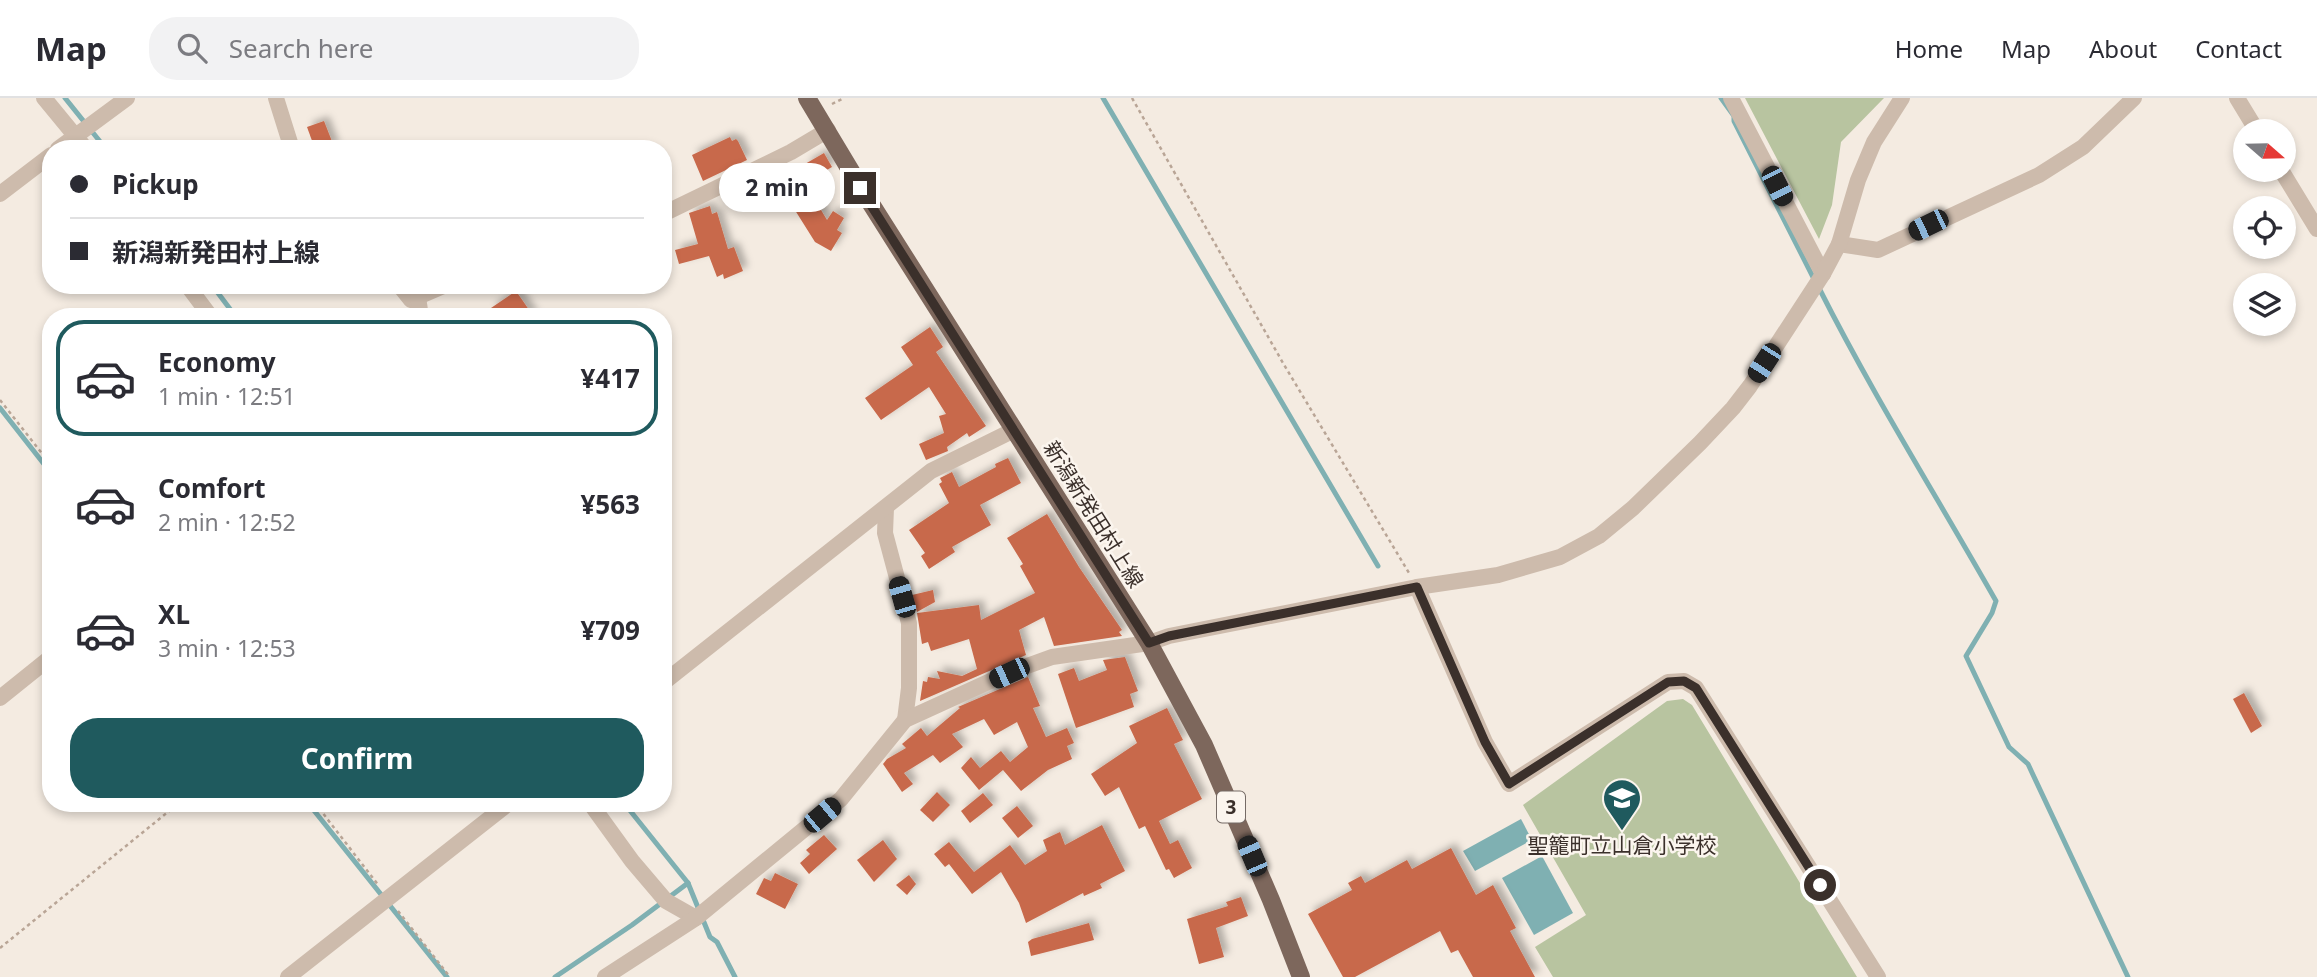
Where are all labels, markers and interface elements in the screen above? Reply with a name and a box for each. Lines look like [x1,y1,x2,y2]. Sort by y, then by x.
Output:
search box [149,17,639,80]
text: Map [35,26,107,71]
icon: search [173,29,211,67]
text: Search here [229,30,373,66]
text: Home [1895,32,1963,65]
text: Map [2001,32,2051,65]
text: About [2089,32,2157,65]
text: Contact [2195,32,2282,65]
north arrow [2233,119,2296,182]
map controls [2233,119,2296,336]
car [1759,163,1796,209]
callout: 2 min [720,164,836,212]
text: Pickup [112,166,199,202]
text: 2 min [745,171,809,203]
route end [844,172,876,204]
button: locate [2233,196,2296,259]
car [1905,206,1952,244]
text: 新潟新発田村上線 [112,234,320,270]
button: layers [2233,273,2296,336]
car [1744,340,1785,386]
text: Economy [158,344,276,380]
icon: car [74,347,137,410]
text: ¥417 [581,360,640,396]
text: 1 min · 12:51 [158,380,296,412]
street label: 新潟新発田村上線 [1038,435,1150,593]
text: Comfort [158,470,266,506]
icon: car [74,473,137,536]
text: ¥563 [581,486,640,522]
text: 2 min · 12:52 [158,506,296,538]
car [887,574,918,620]
text: XL [158,596,190,632]
icon: car [74,599,137,662]
text: ¥709 [581,612,640,648]
text: 3 min · 12:53 [158,632,296,664]
car [986,655,1033,691]
button: Confirm [70,718,644,798]
school or university icon: 聖籠町立山倉小学校 [1601,777,1643,832]
road number: 3 [1217,792,1245,822]
car [800,793,845,837]
place label: 聖籠町立山倉小学校 [1528,831,1717,859]
car [1235,833,1270,879]
route start [1804,869,1836,901]

